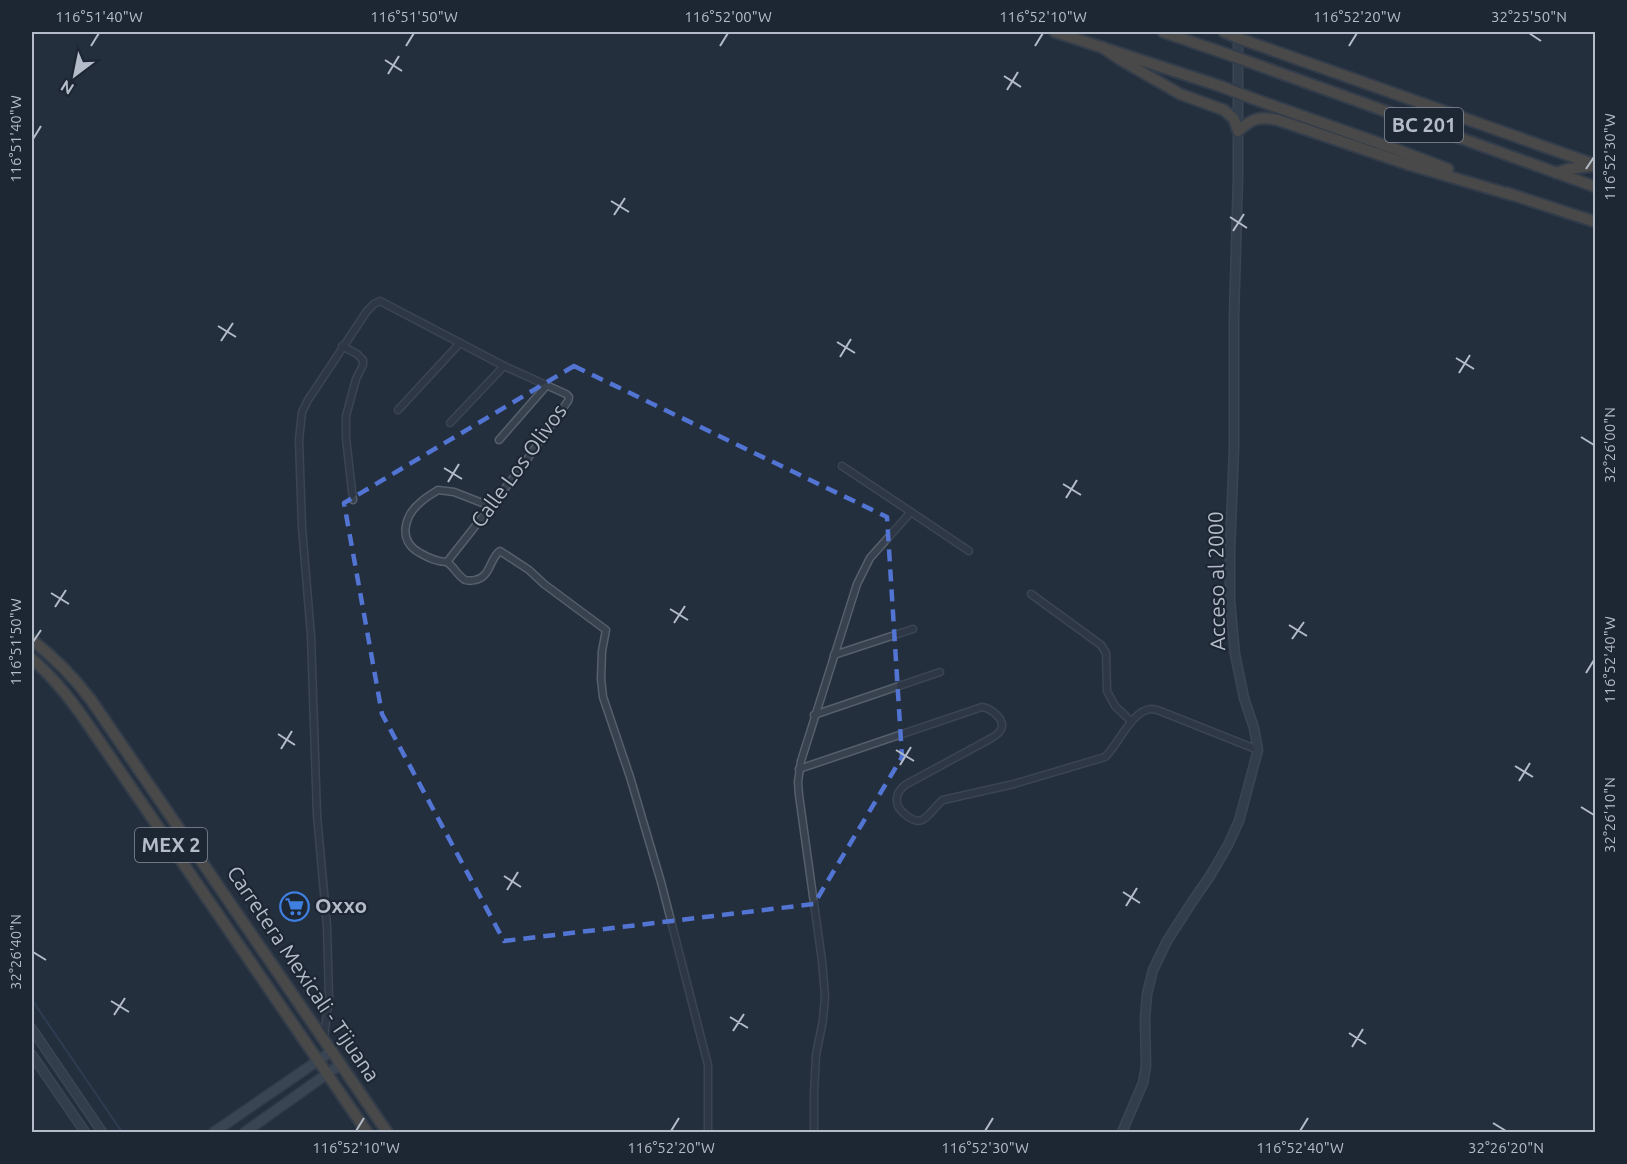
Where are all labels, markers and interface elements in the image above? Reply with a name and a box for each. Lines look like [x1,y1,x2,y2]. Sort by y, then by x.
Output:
text: 116°51'40"W [55,8,143,25]
text: 116°51'50"W [370,8,458,25]
text: 116°52'00"W [684,8,772,25]
text: 116°52'10"W [999,8,1087,25]
text: 116°52'20"W [1313,8,1401,25]
text: 32°25'50"N [1491,8,1567,25]
north arrow [45,45,105,105]
text: N [57,77,77,99]
text: 116°51'40"W [7,95,24,183]
road number: BC 201 [1385,108,1463,142]
text: 116°52'30"W [1601,113,1618,201]
street label: Calle Los Olivos [465,399,571,532]
text: 32°26'00"N [1601,407,1618,483]
street label: Acceso al 2000 [1203,511,1229,651]
text: 116°51'50"W [7,598,24,686]
text: 116°52'40"W [1601,616,1618,704]
text: 32°26'10"N [1601,777,1618,853]
road number: MEX 2 [135,828,207,862]
street label: Carretera Mexicali - Tijuana [223,861,385,1086]
supermarket icon: Oxxo [278,890,310,922]
place label: Oxxo [315,893,367,917]
text: 32°26'40"N [7,914,24,990]
text: 116°52'10"W [312,1139,400,1156]
text: 116°52'20"W [627,1139,715,1156]
text: 116°52'30"W [941,1139,1029,1156]
text: 116°52'40"W [1256,1139,1344,1156]
text: 32°26'20"N [1468,1139,1544,1156]

